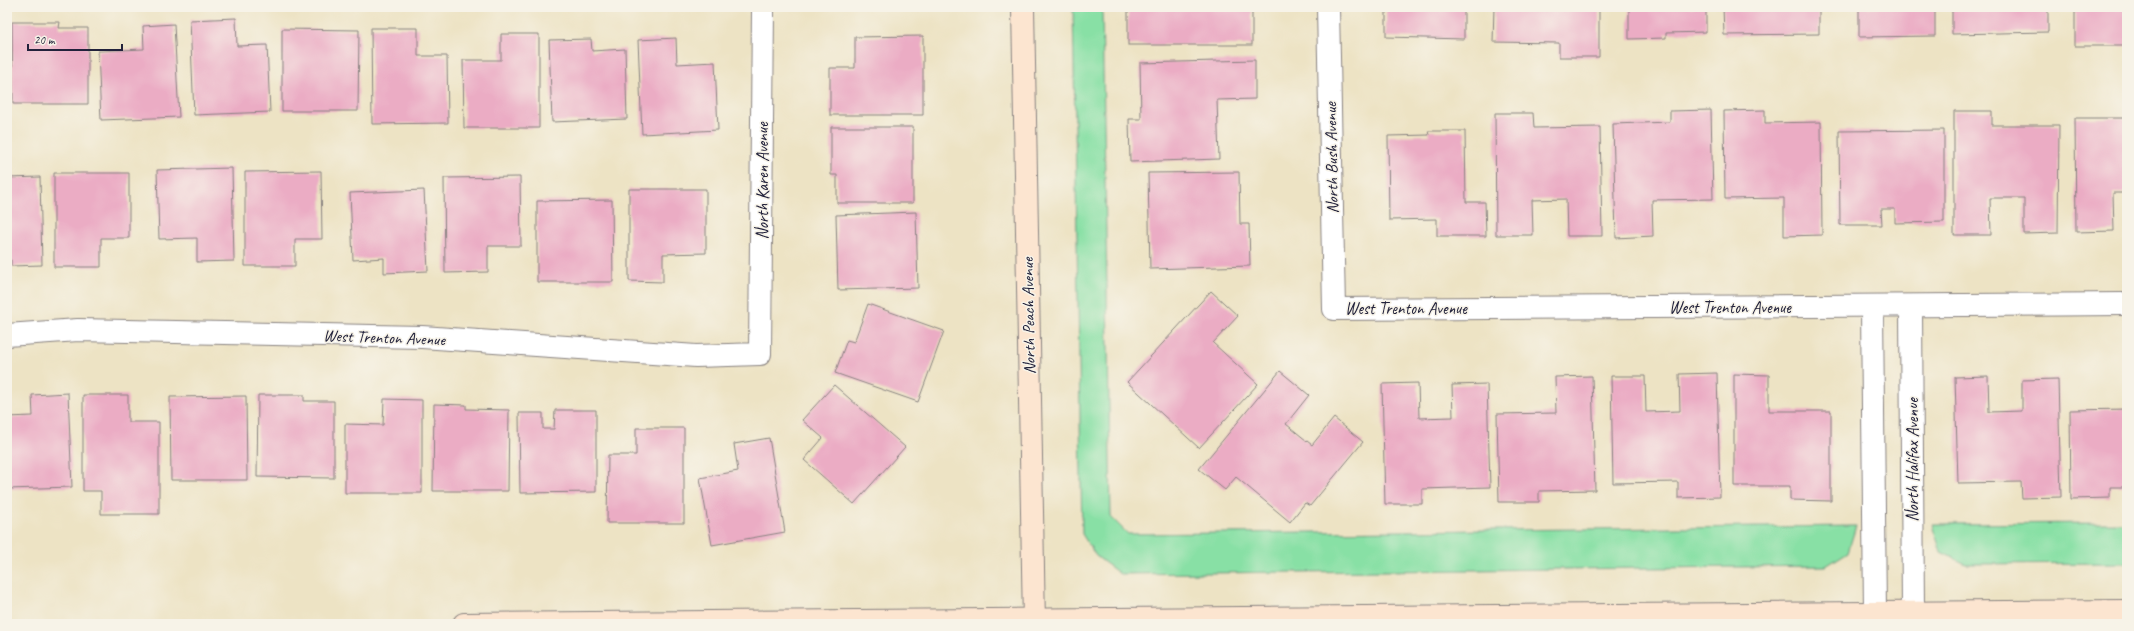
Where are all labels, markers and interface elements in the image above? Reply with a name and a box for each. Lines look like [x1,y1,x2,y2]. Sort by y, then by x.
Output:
scale bar [28,26,122,52]
text: 20 m [34,32,56,48]
street label: North Bush Avenue [1320,101,1343,214]
street label: North Karen Avenue [752,121,773,240]
street label: North Peach Avenue [1017,256,1040,375]
street label: West Trenton Avenue [1669,297,1792,318]
street label: West Trenton Avenue [1345,298,1468,319]
street label: West Trenton Avenue [323,325,447,350]
street label: North Halifax Avenue [1902,397,1923,522]

